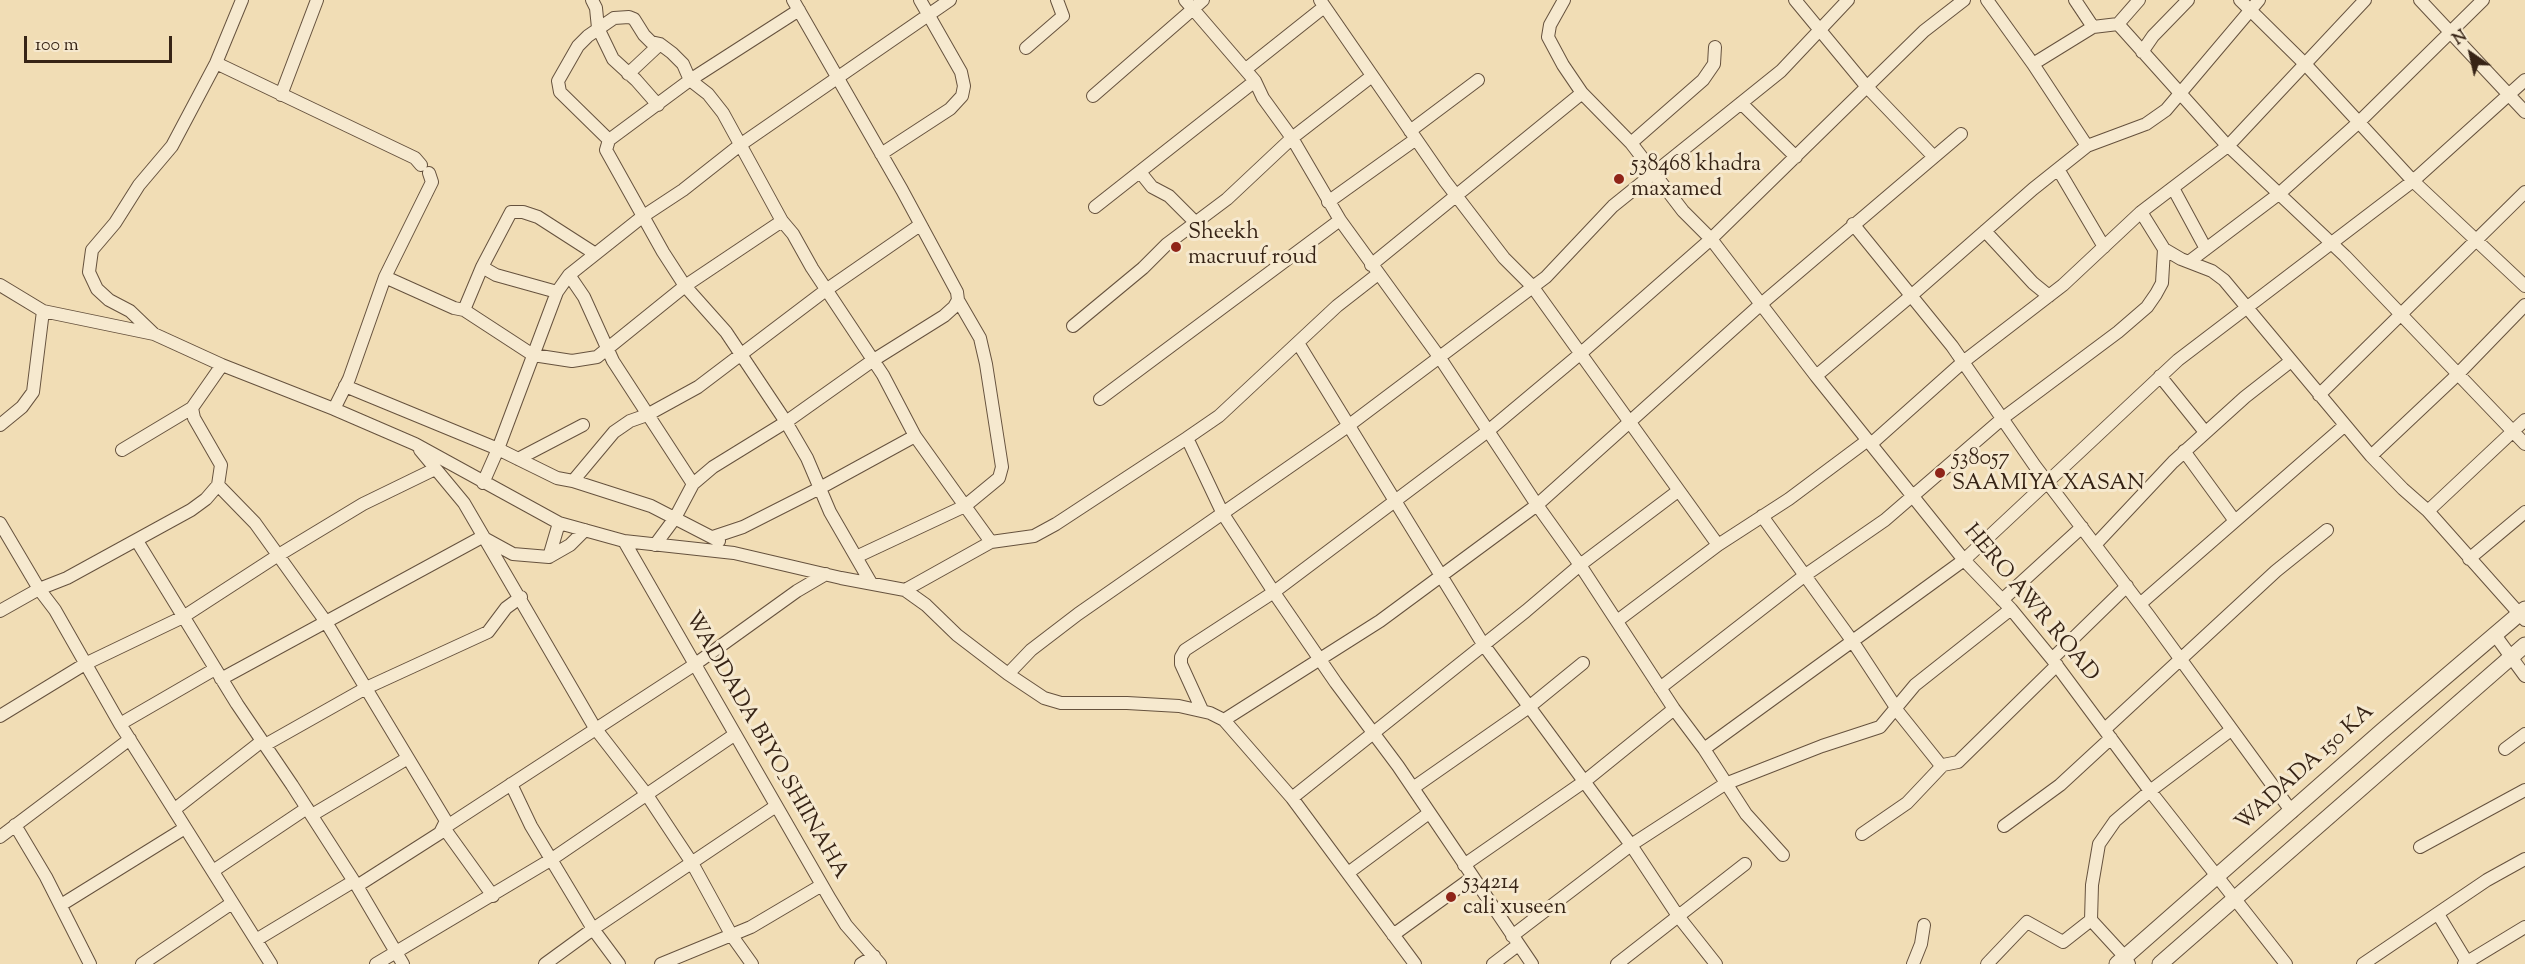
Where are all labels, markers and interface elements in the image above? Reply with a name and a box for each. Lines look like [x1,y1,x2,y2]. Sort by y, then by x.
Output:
scale bar [27,24,176,62]
north arrow [2441,24,2501,84]
text: N [2449,26,2472,52]
text: 100 m [35,33,79,59]
place label: 538468 khadra maxamed [1631,153,1761,204]
marker: 538468 khadra maxamed [1612,172,1626,186]
place label: Sheekh macruuf roud [1188,221,1317,272]
marker: Sheekh macruuf roud [1169,240,1183,254]
place label: 538057 SAAMIYA XASAN [1952,447,2145,499]
marker: 538057 SAAMIYA XASAN [1933,466,1947,480]
street label: HERO AWR ROAD [1957,520,2103,688]
street label: WADDADA BIYO_SHIINAHA [677,608,853,884]
street label: WADADA 150 KA [2231,700,2381,838]
place label: 534214 cali xuseen [1463,871,1567,922]
marker: 534214 cali xuseen [1444,890,1458,904]

